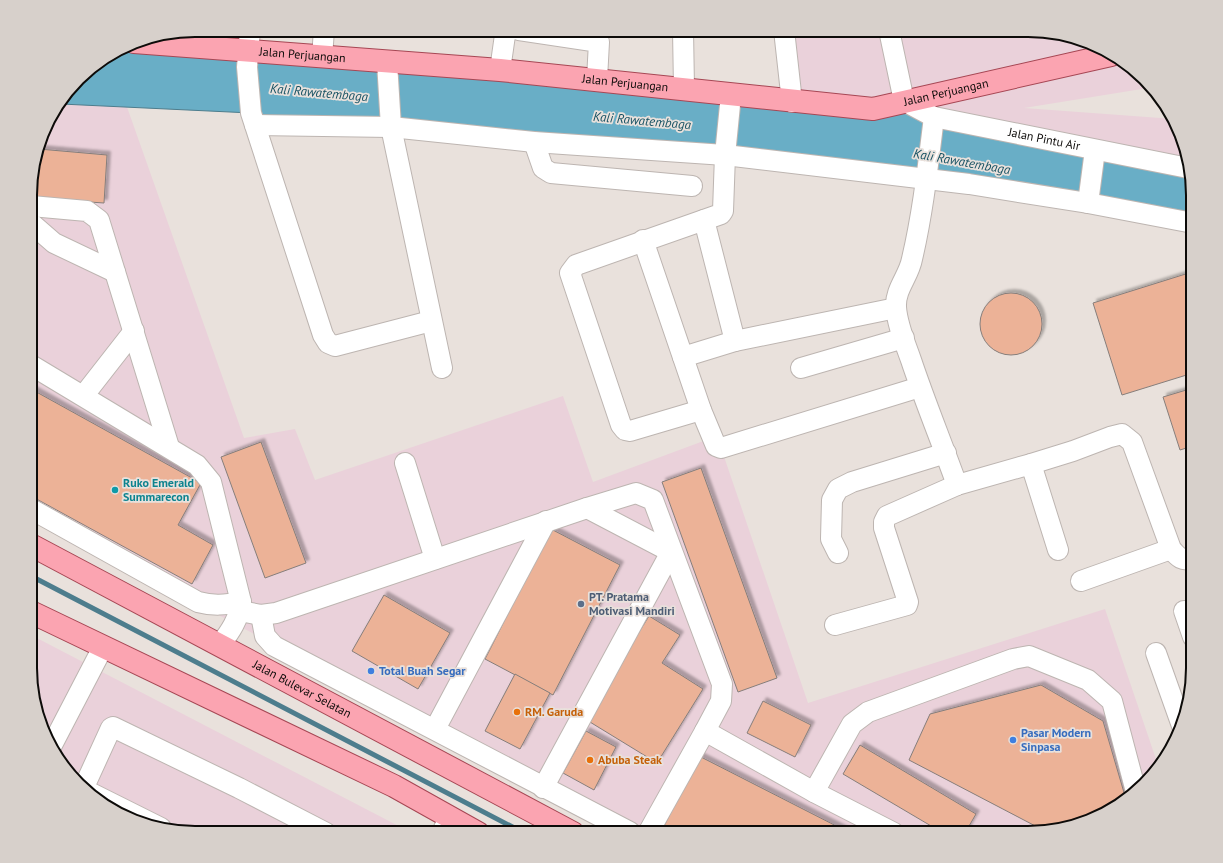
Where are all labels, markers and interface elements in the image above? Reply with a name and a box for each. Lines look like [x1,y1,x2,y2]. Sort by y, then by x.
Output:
street label: Jalan Perjuangan [258,44,346,65]
street label: Jalan Perjuangan [581,71,669,95]
street label: Jalan Perjuangan [901,75,990,109]
water label: Kali Rawatembaga [269,80,369,105]
water label: Kali Rawatembaga [592,108,692,133]
street label: Jalan Pintu Air [1006,124,1082,153]
water label: Kali Rawatembaga [912,145,1012,179]
place label: Ruko Emerald Summarecon [123,475,194,504]
marker: Ruko Emerald Summarecon [110,485,120,495]
place label: PT. Pratama Motivasi Mandiri [589,589,675,618]
marker: PT. Pratama Motivasi Mandiri [576,599,586,609]
street label: Jalan Bulevar Selatan [250,656,354,721]
place label: Total Buah Segar [379,663,466,678]
marker: Total Buah Segar [366,666,376,676]
place label: RM. Garuda [525,704,583,719]
marker: RM. Garuda [512,707,522,717]
place label: Pasar Modern Sinpasa [1021,725,1091,754]
marker: Pasar Modern Sinpasa [1008,735,1018,745]
place label: Abuba Steak [598,752,662,767]
marker: Abuba Steak [585,755,595,765]

